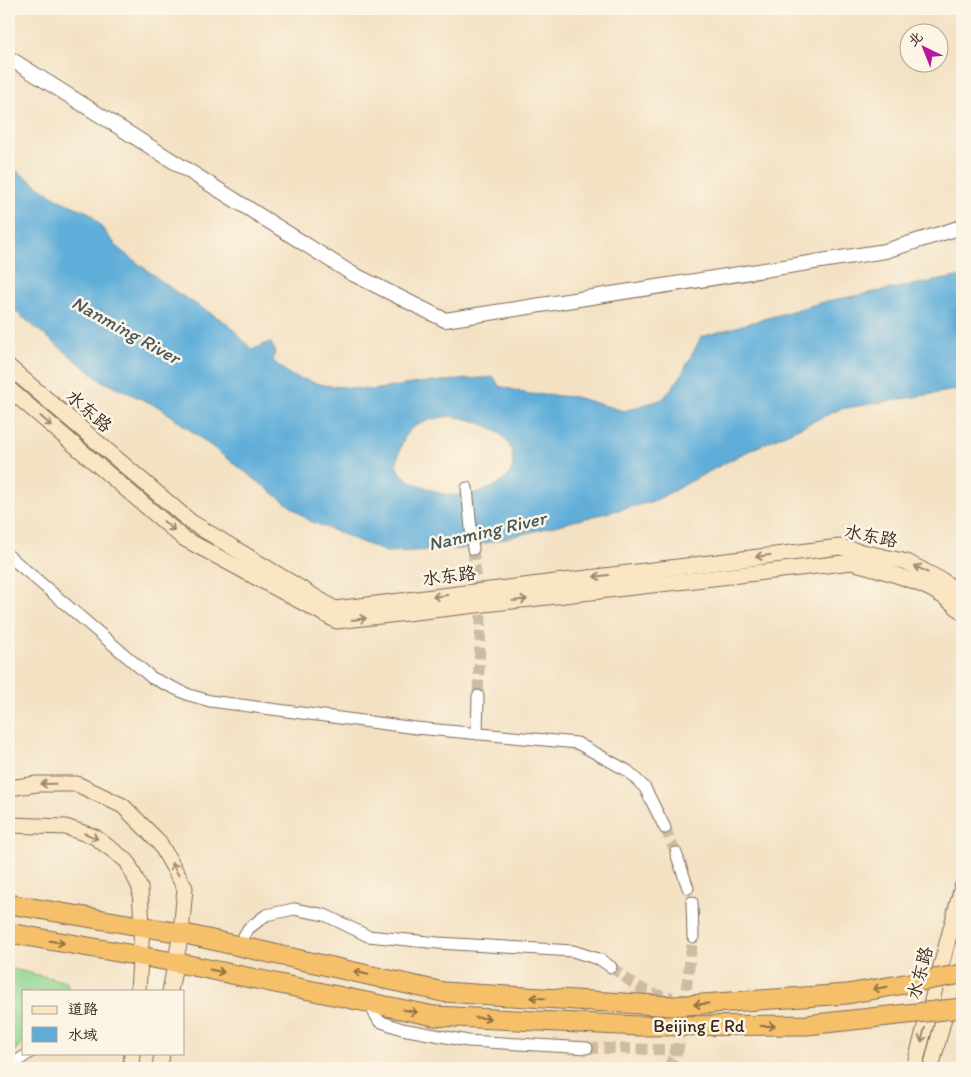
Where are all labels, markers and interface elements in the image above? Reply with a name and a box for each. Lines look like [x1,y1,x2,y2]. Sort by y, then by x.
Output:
north arrow [898,22,948,72]
text: 北 [905,28,926,50]
water label: Nanming River [68,291,186,370]
street label: 水东路 [61,385,117,437]
one-way arrow [39,415,52,426]
water label: Nanming River [426,506,550,556]
street label: 水东路 [842,520,900,552]
one-way arrow [163,521,176,532]
one-way arrow [755,551,771,561]
street label: 水东路 [421,562,477,590]
one-way arrow [914,564,929,574]
one-way arrow [594,571,610,581]
one-way arrow [432,591,448,601]
one-way arrow [512,595,528,605]
one-way arrow [350,614,366,624]
one-way arrow [40,779,56,789]
one-way arrow [83,831,98,841]
one-way arrow [169,863,179,877]
one-way arrow [48,937,64,947]
street label: 水东路 [902,944,938,1002]
one-way arrow [208,966,224,976]
one-way arrow [353,968,369,977]
one-way arrow [872,984,888,994]
legend [22,990,185,1054]
one-way arrow [531,993,547,1002]
text: 道路 [68,1000,98,1018]
one-way arrow [693,1000,709,1009]
one-way arrow [402,1007,418,1016]
one-way arrow [475,1014,491,1023]
street label: Beijing E Rd [653,1015,745,1037]
one-way arrow [760,1021,776,1031]
text: 水域 [68,1026,98,1044]
one-way arrow [918,1027,927,1043]

